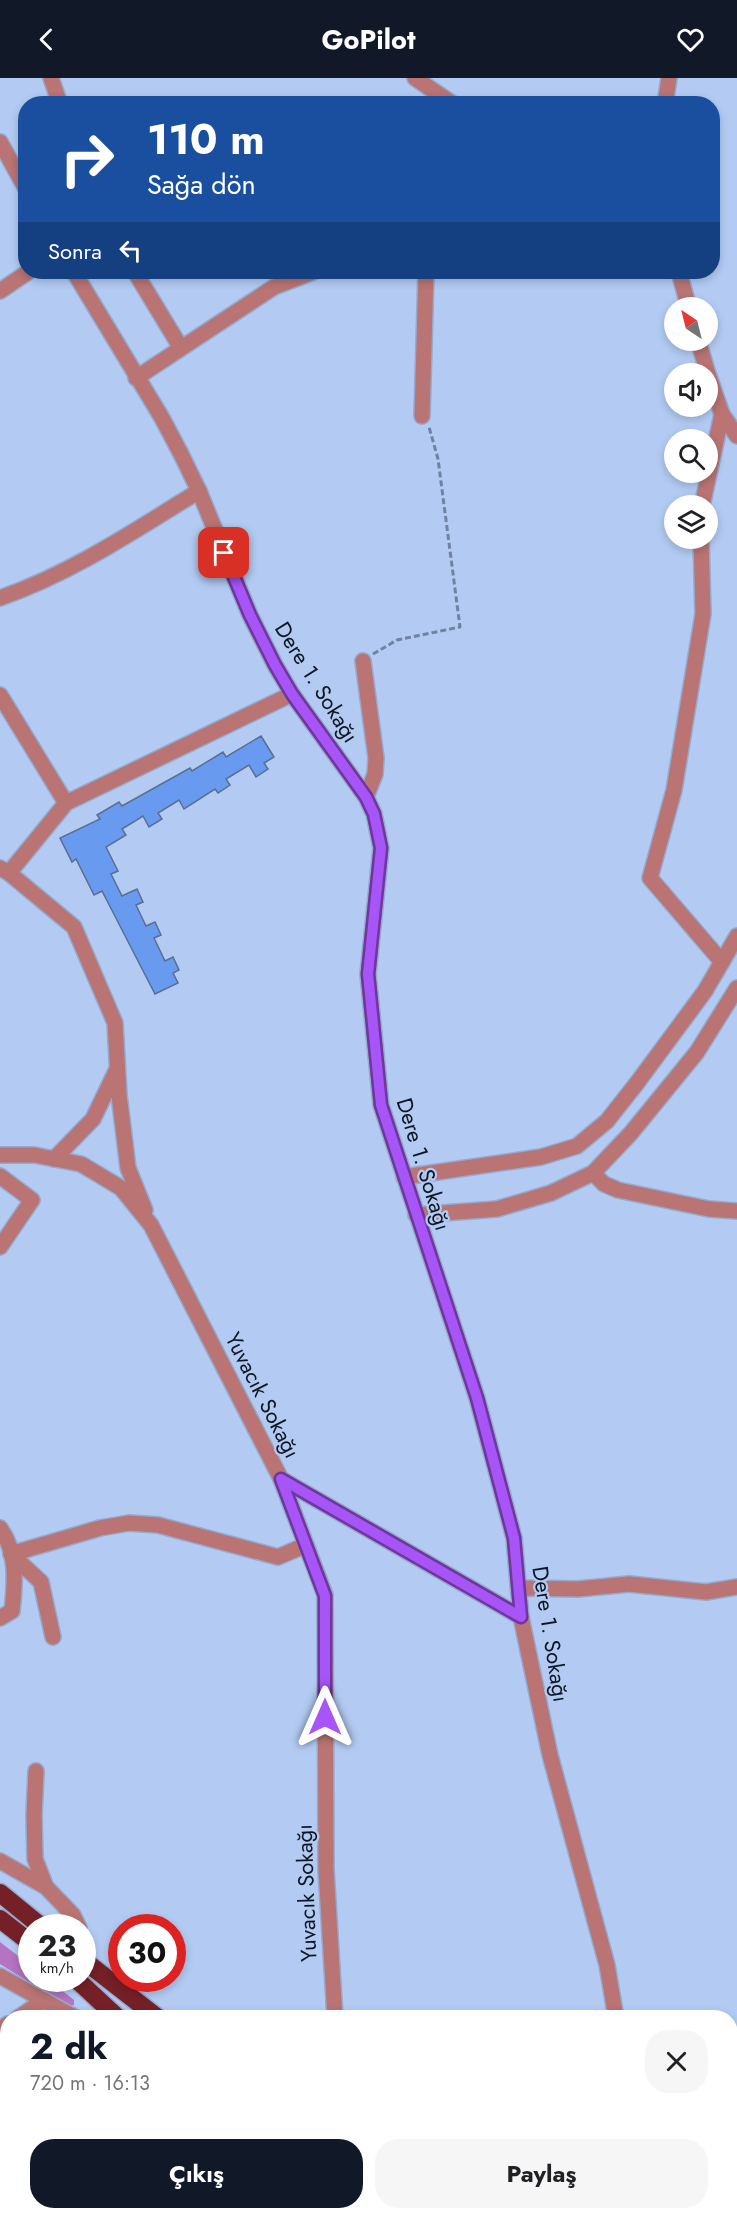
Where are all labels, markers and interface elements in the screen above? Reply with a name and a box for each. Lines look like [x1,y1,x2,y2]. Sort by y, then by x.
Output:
text: GoPilot [322,20,416,59]
icon: back [30,23,63,56]
icon: heart [674,23,707,56]
text: 110 m [147,109,265,170]
icon: right [48,120,126,198]
text: Sağa dön [147,165,256,204]
icon: left [114,234,147,267]
text: Sonra [48,235,102,267]
north arrow [664,297,718,351]
map controls [664,297,718,549]
button: sound [664,363,718,417]
button: search [664,429,718,483]
button: layers [664,495,718,549]
pin [198,527,249,578]
icon: arrive [207,536,240,569]
street label: Dere 1. Sokağı [267,615,367,749]
street label: Dere 1. Sokağı [389,1094,459,1234]
street label: Yuvacık Sokağı [218,1326,308,1464]
street label: Dere 1. Sokağı [524,1564,578,1704]
position arrow [293,1685,357,1749]
street label: Yuvacık Sokağı [288,1824,324,1962]
speed limit sign: 30 [108,1914,186,1992]
text: 23 [38,1924,76,1967]
text: km/h [40,1957,74,1979]
text: 2 dk [30,2020,107,2072]
button: close [645,2030,708,2093]
text: 720 m · 16:13 [30,2069,150,2098]
button: Çıkış [30,2139,363,2208]
button: Paylaş [375,2139,708,2208]

